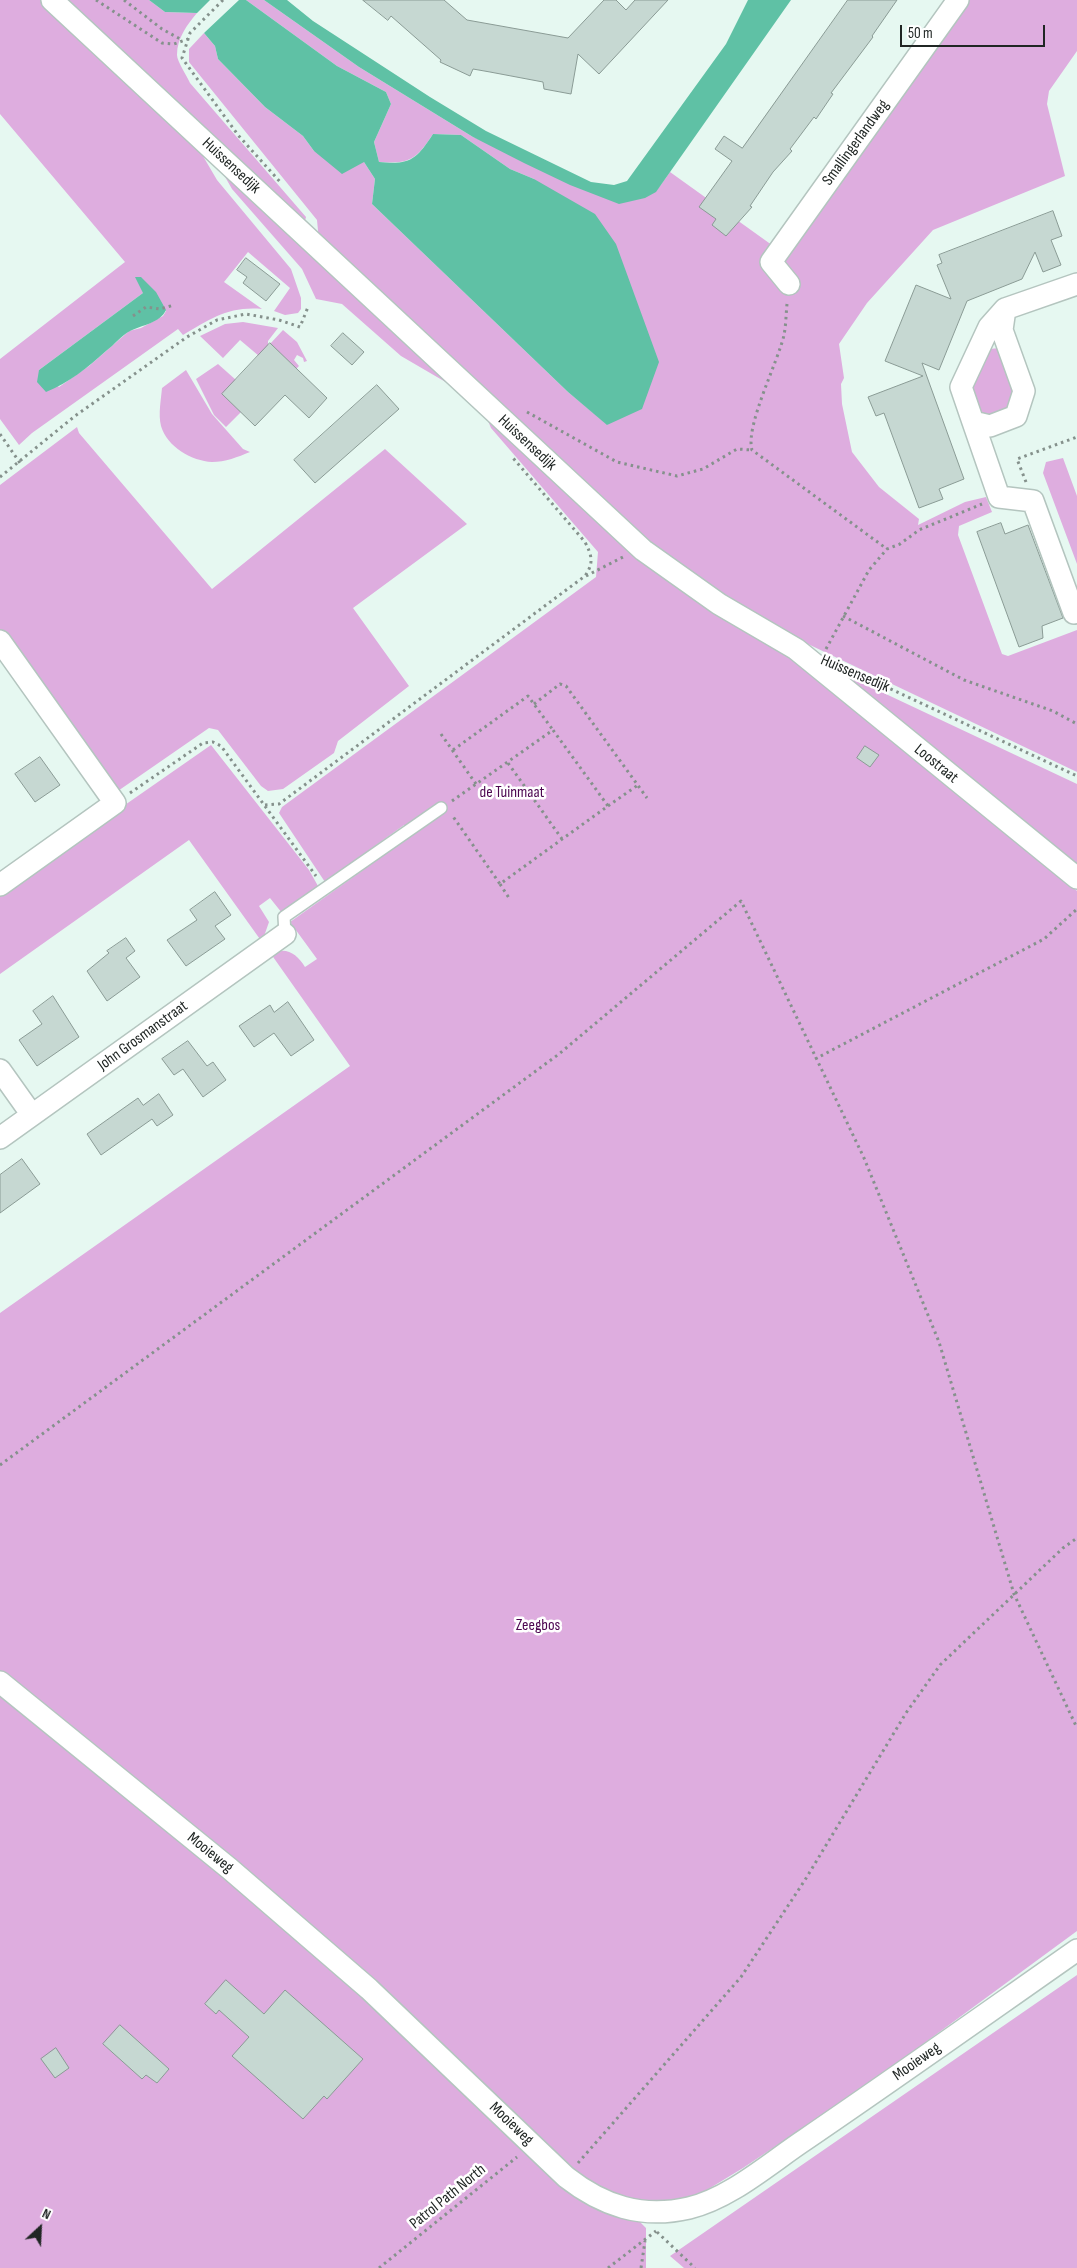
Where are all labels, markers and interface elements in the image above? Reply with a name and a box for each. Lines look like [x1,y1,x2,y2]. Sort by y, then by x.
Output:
scale bar [902,15,1047,47]
text: 50 m [908,24,933,43]
street label: Smallingerlandweg [819,96,893,190]
street label: Huissensedijk [198,134,264,198]
street label: Huissensedijk [494,411,560,475]
street label: Huissensedijk [818,651,892,697]
street label: Loostraat [910,740,962,788]
park label: de Tuinmaat [480,783,544,803]
street label: John Grosmanstraat [94,997,192,1075]
park label: Zeegbos [516,1616,560,1636]
street label: Mooieweg [183,1829,237,1877]
street label: Mooieweg [889,2039,945,2085]
street label: Mooieweg [485,2098,537,2150]
street label: Patrol Path North [406,2160,490,2234]
north arrow [15,2203,65,2253]
text: N [40,2205,54,2223]

